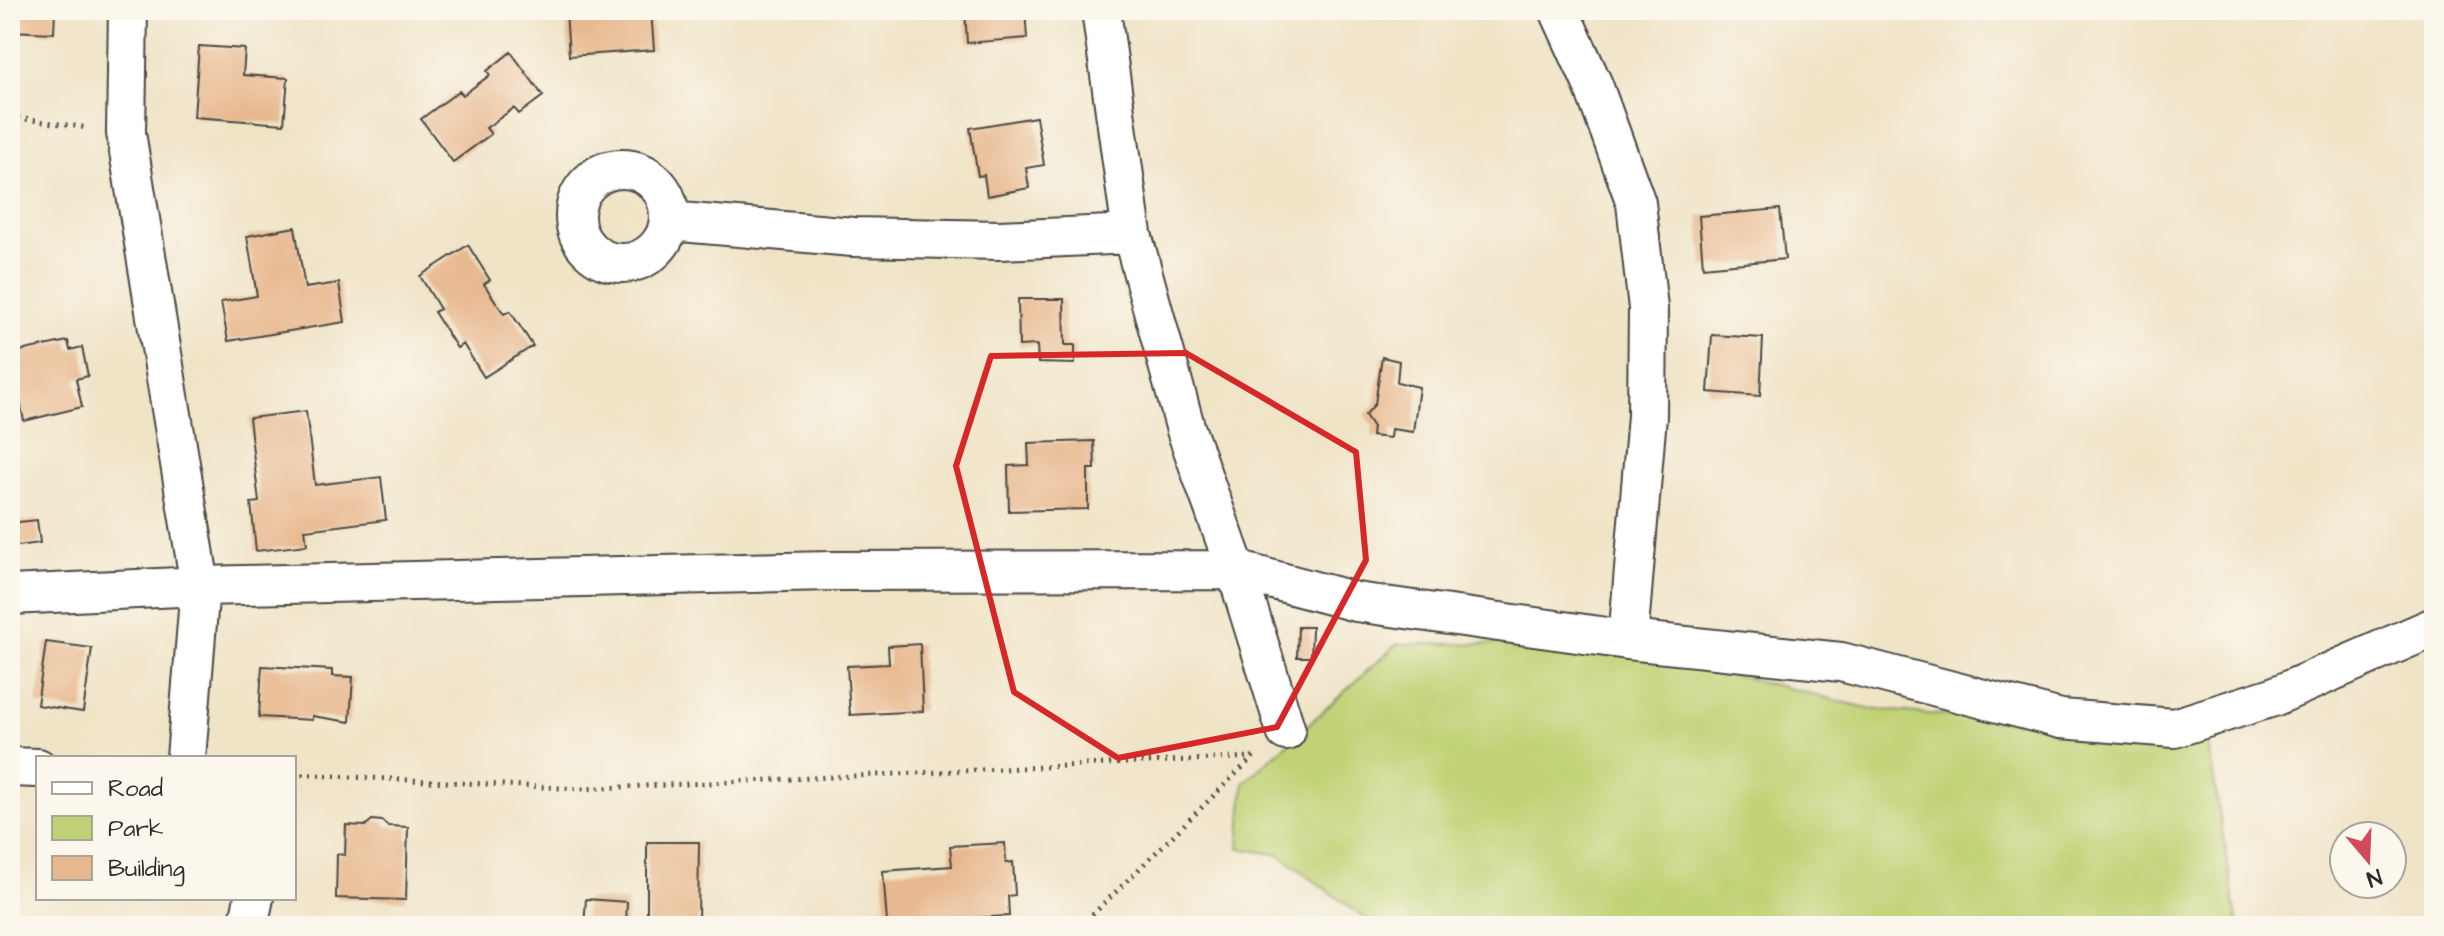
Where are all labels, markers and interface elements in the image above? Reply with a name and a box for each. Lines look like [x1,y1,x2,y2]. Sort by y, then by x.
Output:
legend [36,756,296,900]
text: Road [108,772,163,806]
text: Park [108,812,164,846]
north arrow [2328,820,2408,900]
text: Building [108,852,185,887]
text: N [2362,861,2386,894]

